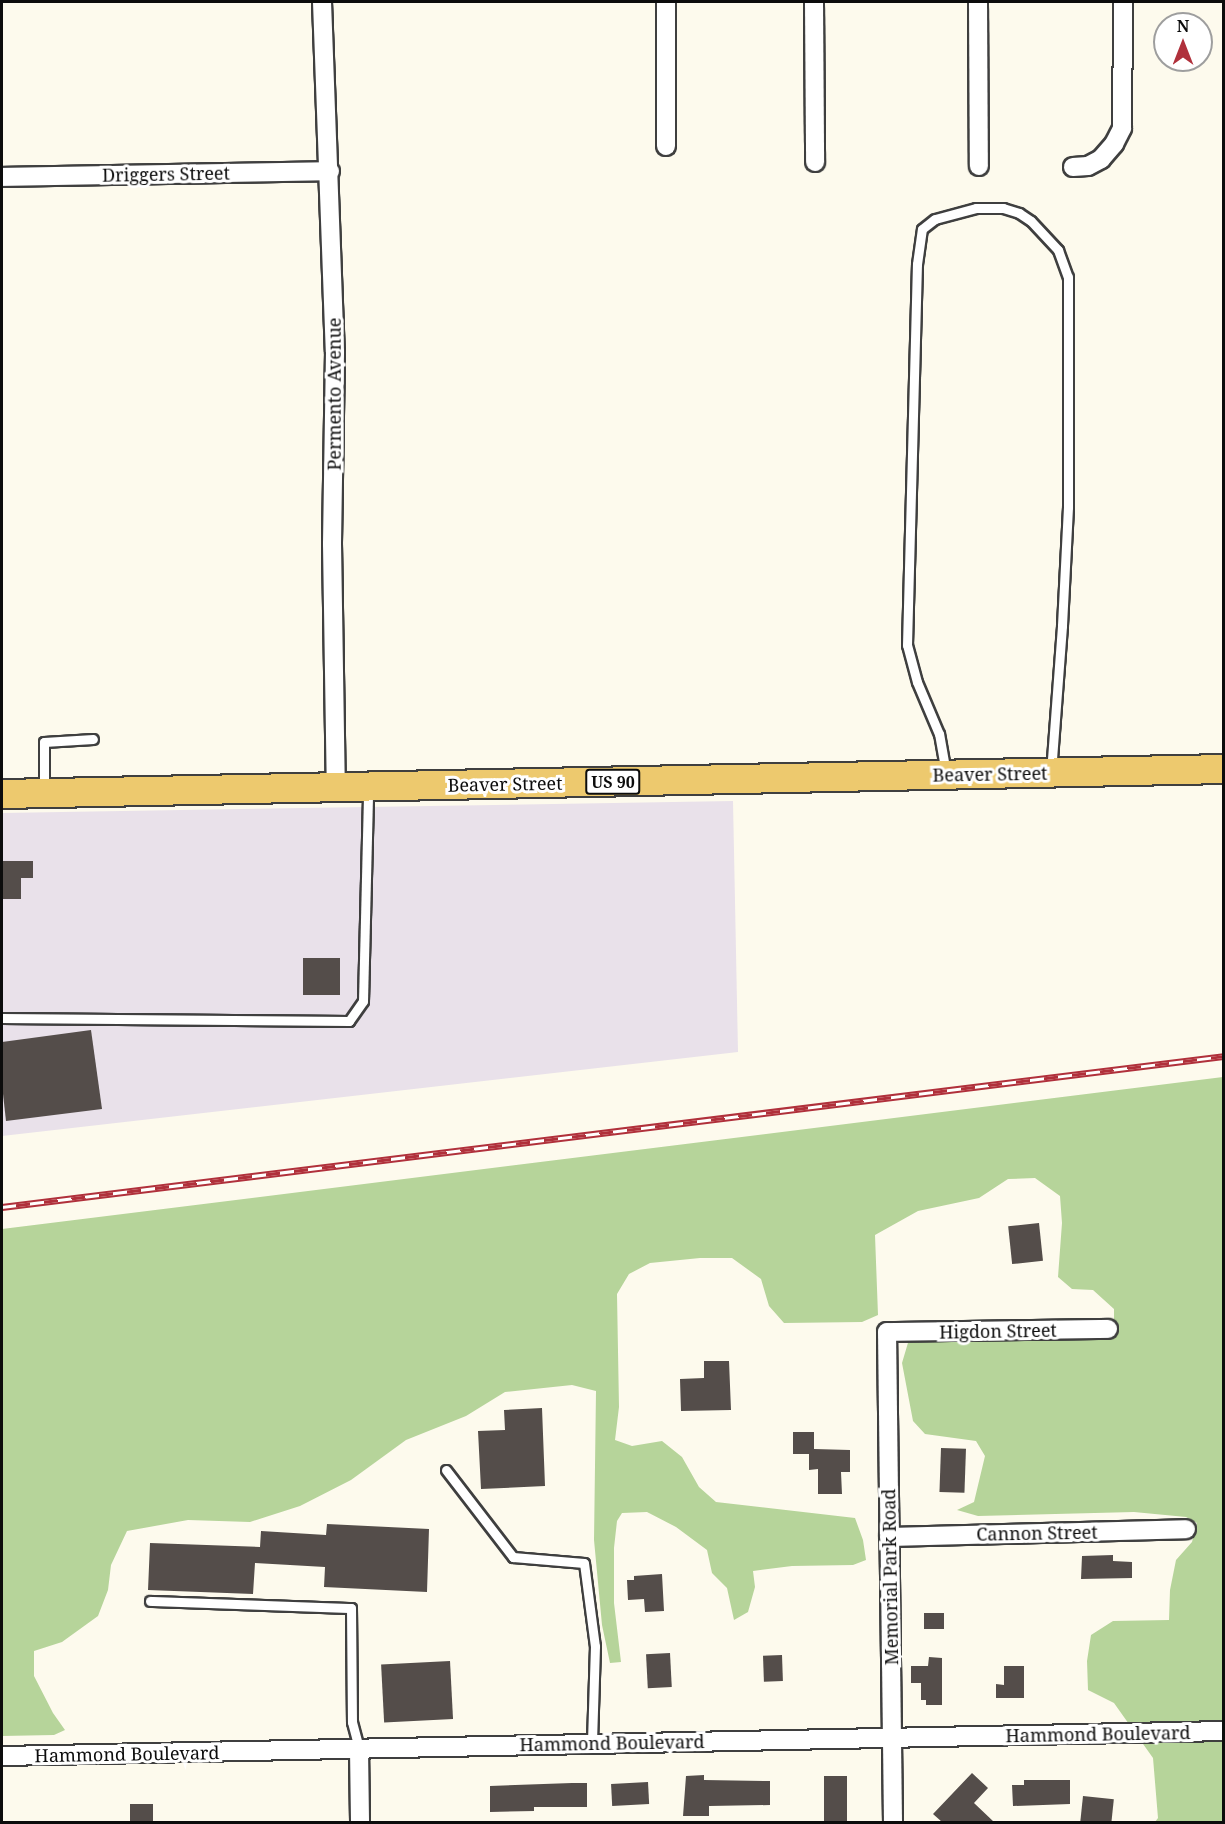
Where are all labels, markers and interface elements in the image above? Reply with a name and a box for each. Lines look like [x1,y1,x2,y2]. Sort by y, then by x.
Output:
north arrow [1153,12,1213,72]
text: N [1177,15,1189,37]
street label: Driggers Street [102,162,230,186]
street label: Permento Avenue [323,318,345,470]
street label: Beaver Street [932,762,1048,786]
road number: US 90 [584,769,642,795]
street label: Beaver Street [447,772,563,796]
street label: Higdon Street [939,1319,1057,1343]
street label: Memorial Park Road [878,1489,902,1665]
street label: Cannon Street [976,1521,1098,1545]
street label: Hammond Boulevard [1005,1722,1191,1746]
street label: Hammond Boulevard [519,1731,705,1755]
street label: Hammond Boulevard [34,1742,220,1766]

